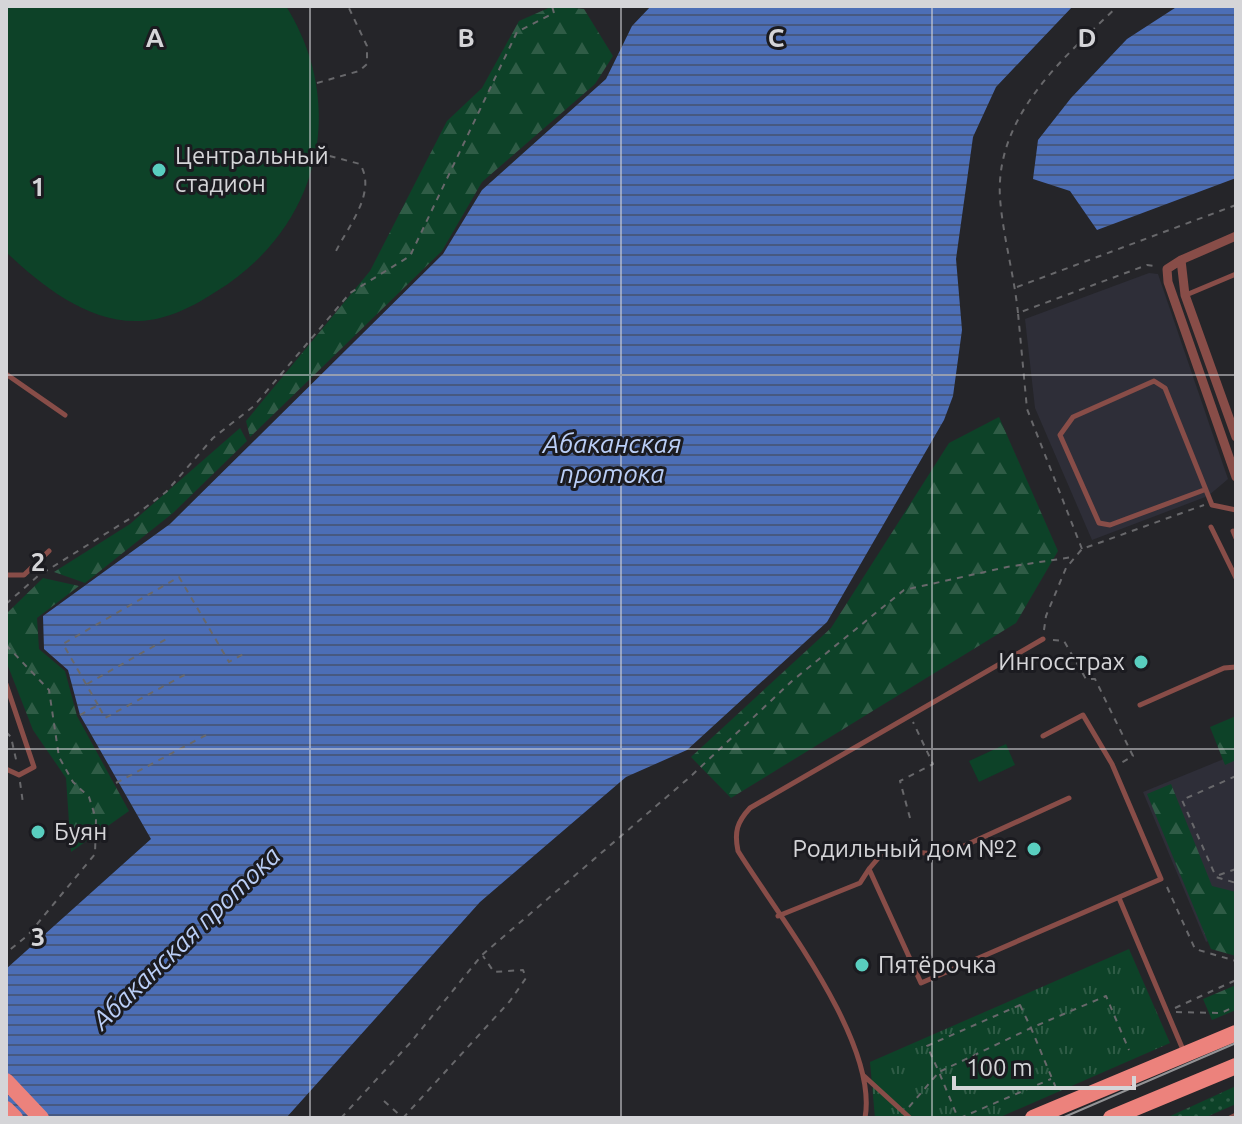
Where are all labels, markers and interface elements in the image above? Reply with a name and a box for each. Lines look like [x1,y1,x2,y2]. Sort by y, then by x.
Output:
text: A [146,23,165,52]
text: B [457,23,475,52]
text: C [768,23,785,52]
text: D [1078,23,1096,52]
place label: Центральный стадион [175,142,329,197]
marker: Центральный стадион [150,161,168,179]
text: 1 [31,172,45,201]
water label: Абаканская протока [541,429,681,488]
text: 2 [31,547,45,576]
place label: Ингосстрах [998,648,1125,675]
marker: Ингосстрах [1132,653,1150,671]
place label: Буян [54,818,107,845]
marker: Буян [29,823,47,841]
place label: Родильный дом №2 [793,835,1018,862]
water label: Абаканская протока [84,840,286,1036]
marker: Родильный дом №2 [1025,840,1043,858]
text: 3 [31,922,45,951]
place label: Пятёрочка [878,951,997,978]
marker: Пятёрочка [853,956,871,974]
scale bar [954,1040,1134,1090]
text: 100 m [966,1054,1033,1081]

